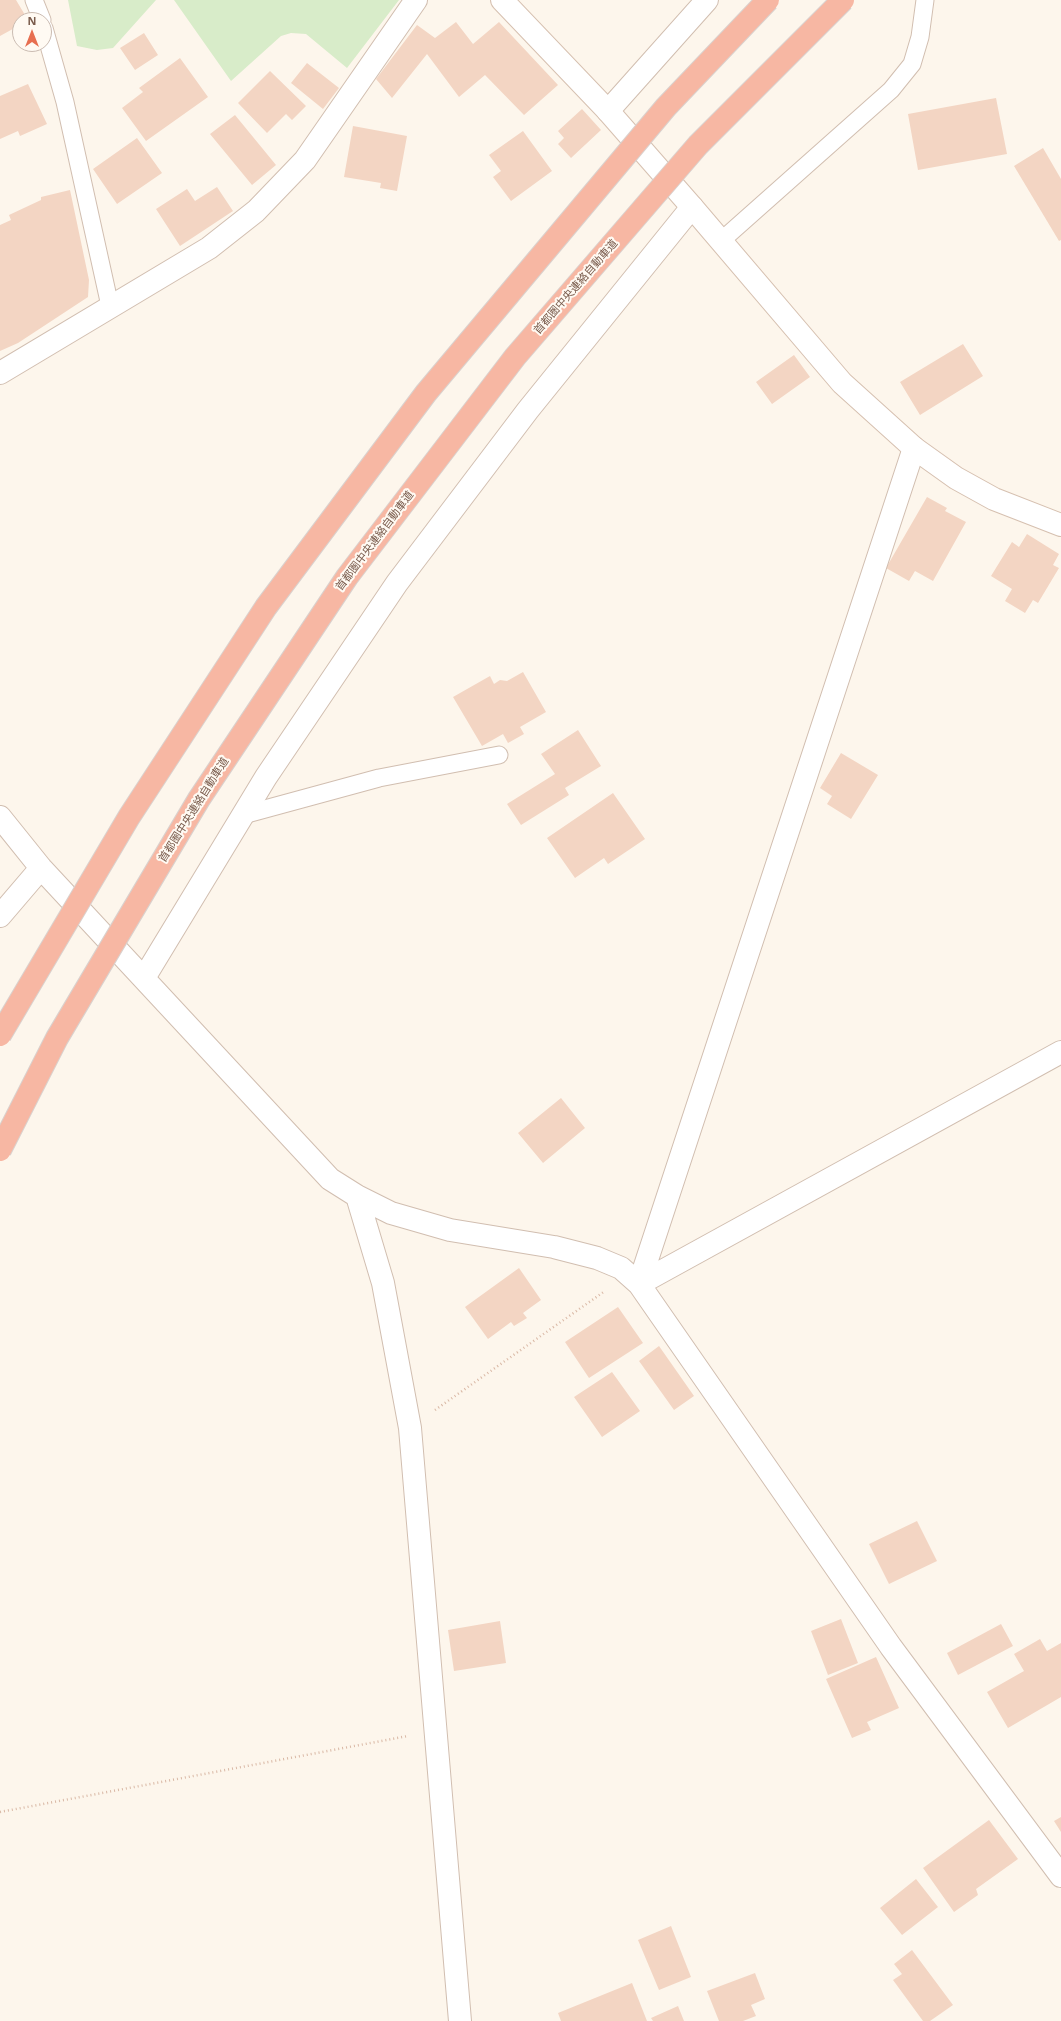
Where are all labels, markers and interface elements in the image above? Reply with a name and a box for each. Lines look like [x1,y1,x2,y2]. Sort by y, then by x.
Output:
north arrow [12,12,52,52]
text: N [28,13,36,28]
street label: 首都圏中央連絡自動車道 [531,237,621,337]
street label: 首都圏中央連絡自動車道 [333,489,417,593]
street label: 首都圏中央連絡自動車道 [156,755,232,865]

